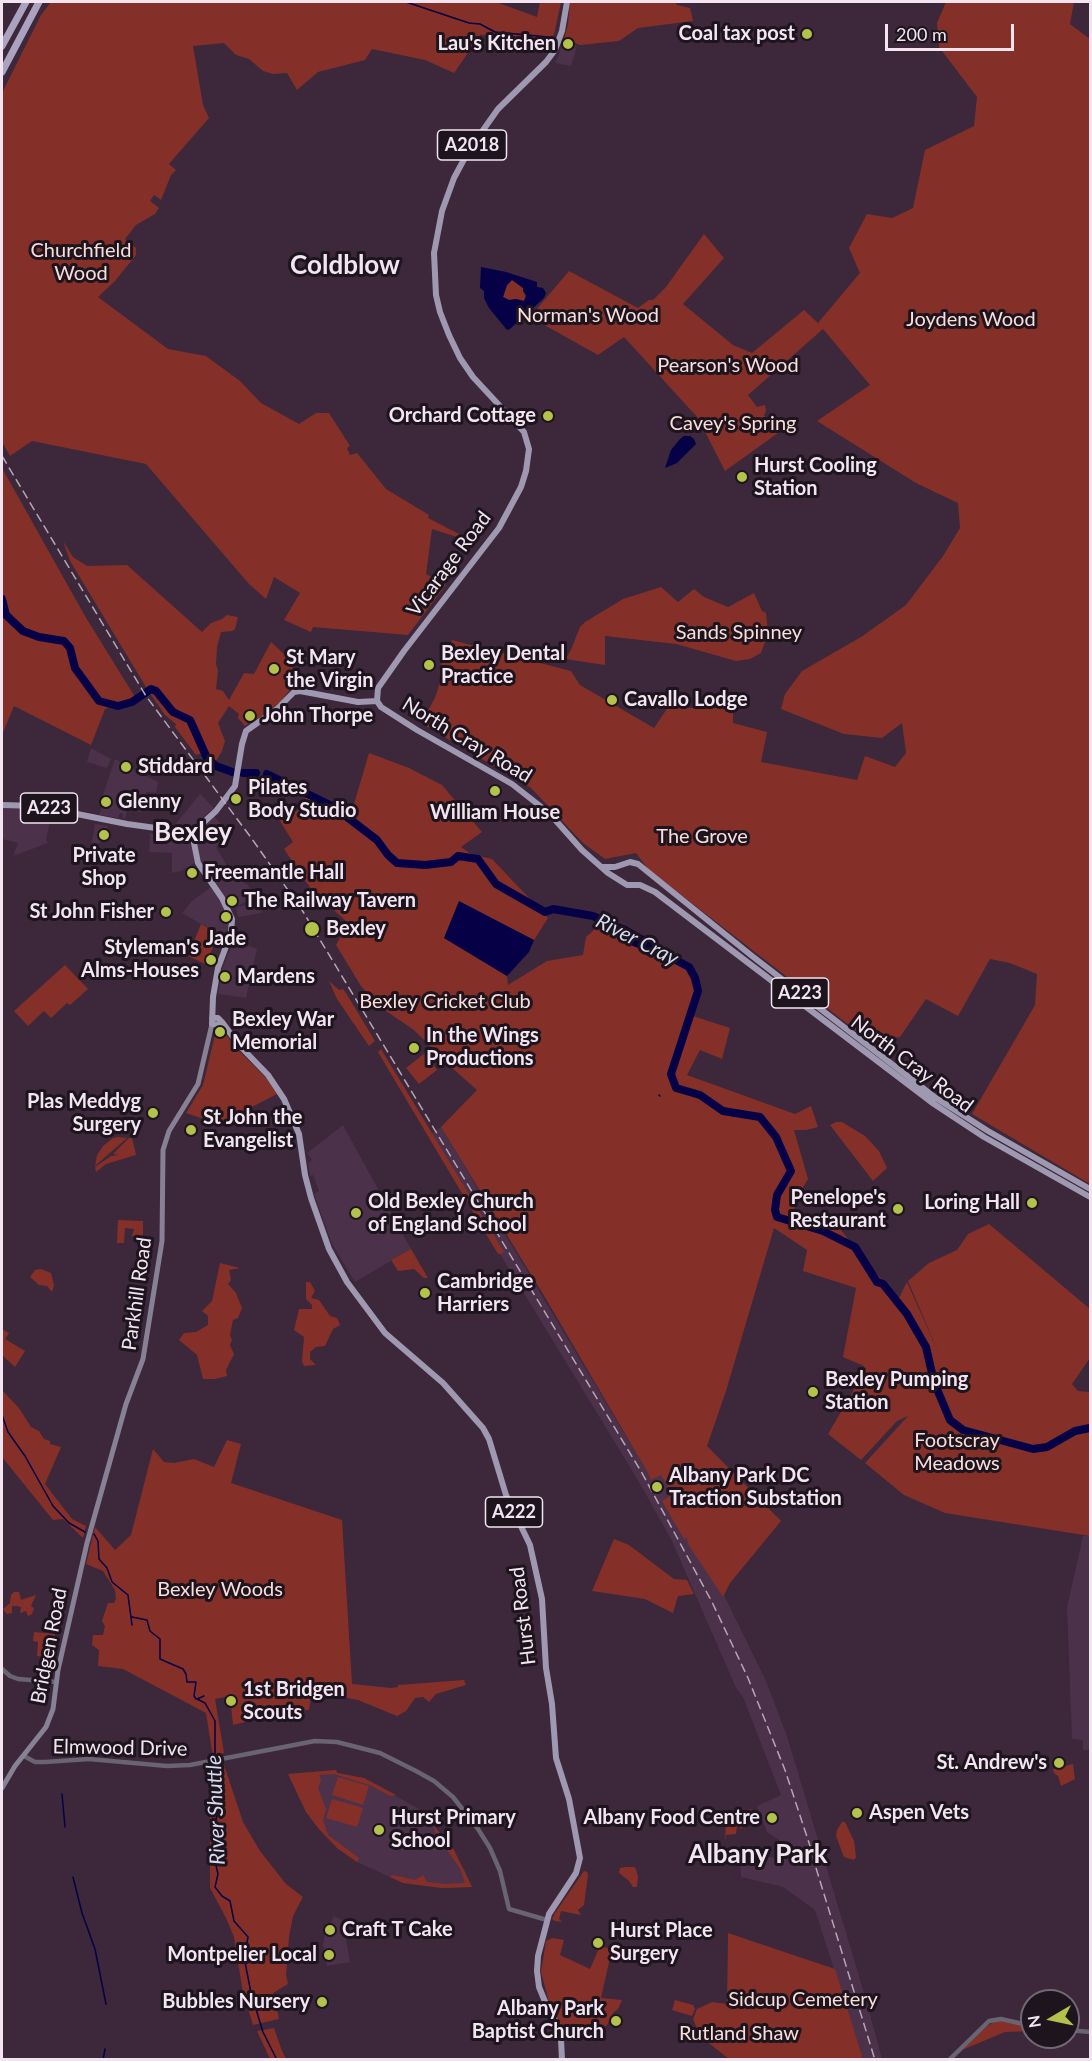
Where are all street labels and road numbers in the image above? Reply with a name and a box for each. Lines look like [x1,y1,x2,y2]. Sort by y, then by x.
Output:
road number: A2018 [438,130,506,160]
street label: Vicarage Road [402,507,496,621]
street label: North Cray Road [398,692,536,788]
road number: A223 [20,793,78,823]
road number: A223 [772,978,828,1008]
street label: North Cray Road [846,1010,978,1118]
street label: Parkhill Road [117,1236,157,1352]
road number: A222 [486,1497,542,1527]
street label: Hurst Road [505,1566,541,1666]
street label: Bridgen Road [26,1586,72,1706]
street label: Elmwood Drive [52,1735,188,1761]

